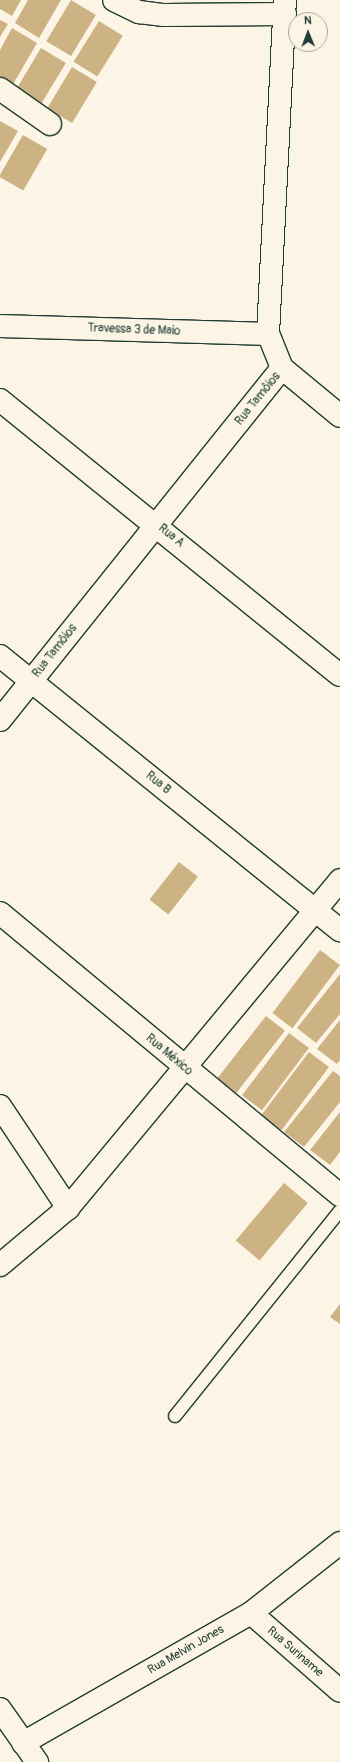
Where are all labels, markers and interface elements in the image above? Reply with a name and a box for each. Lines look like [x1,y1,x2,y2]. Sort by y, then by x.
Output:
north arrow [288,12,328,52]
text: N [304,14,312,27]
street label: Travessa 3 de Maio [87,321,181,339]
street label: Rua Tamôios [232,370,284,428]
street label: Rua A [155,521,187,551]
street label: Rua Tamôios [30,621,80,681]
street label: Rua B [143,769,173,797]
street label: Rua México [143,1031,195,1079]
street label: Rua Melvin Jones [145,1622,227,1678]
street label: Rua Suriname [264,1624,326,1680]

